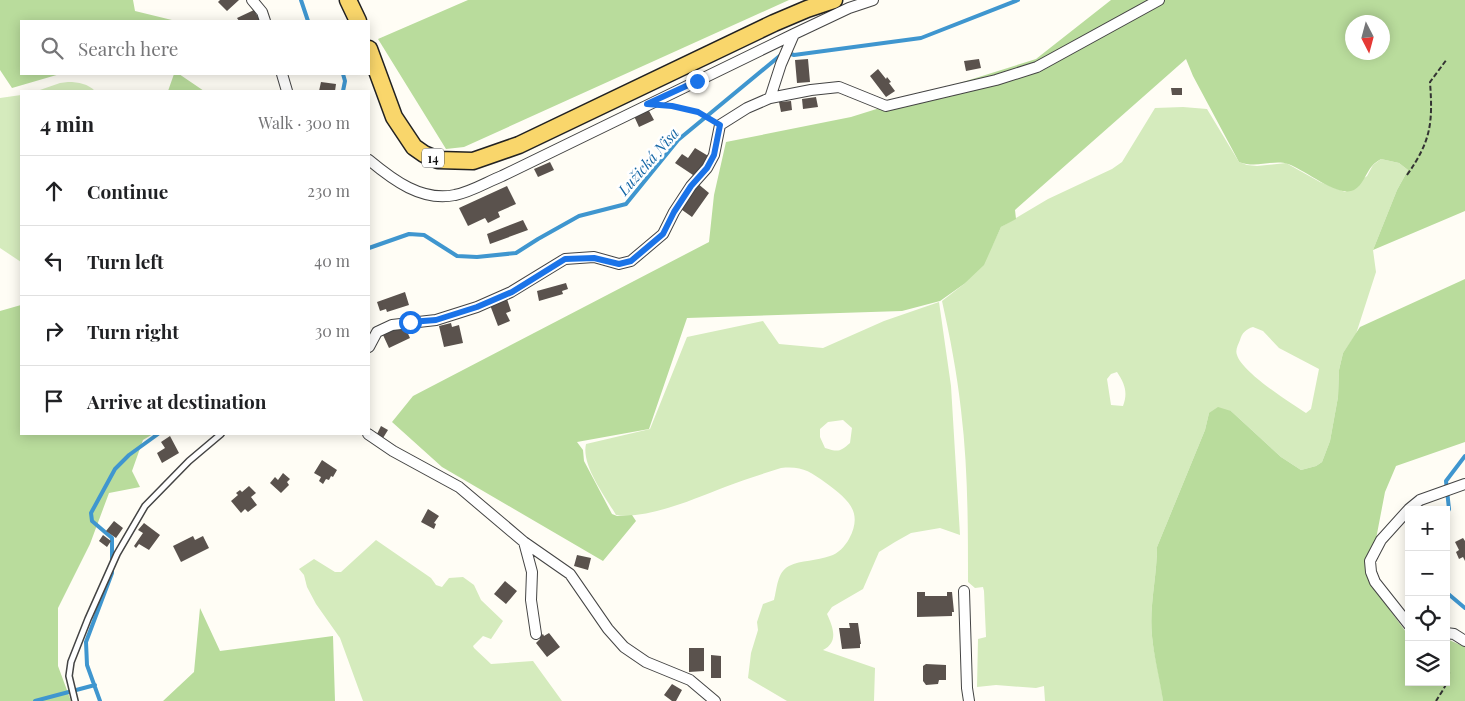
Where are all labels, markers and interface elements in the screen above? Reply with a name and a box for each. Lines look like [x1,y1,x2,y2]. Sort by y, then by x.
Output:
north arrow [1345,15,1390,60]
search box [20,20,370,75]
icon: search [38,34,66,62]
text: Search here [78,35,178,61]
route end [686,70,709,93]
text: 4 min [40,109,94,137]
text: Walk · 300 m [258,112,350,133]
water label: Lužická Nisa [612,123,683,200]
road number: 14 [422,148,444,168]
icon: ahead [40,177,68,205]
text: Continue [87,178,168,204]
text: 230 m [307,180,350,201]
icon: left [40,247,68,275]
text: Turn left [87,248,164,274]
text: 40 m [314,250,350,271]
route start [399,311,422,334]
icon: right [40,317,68,345]
text: Turn right [87,318,179,344]
text: 30 m [315,320,350,341]
icon: arrive [40,387,68,415]
text: Arrive at destination [87,388,267,414]
map controls [1405,506,1450,686]
button: + [1405,506,1450,551]
button: − [1405,551,1450,596]
button: locate [1405,596,1450,641]
button: layers [1405,641,1450,686]

